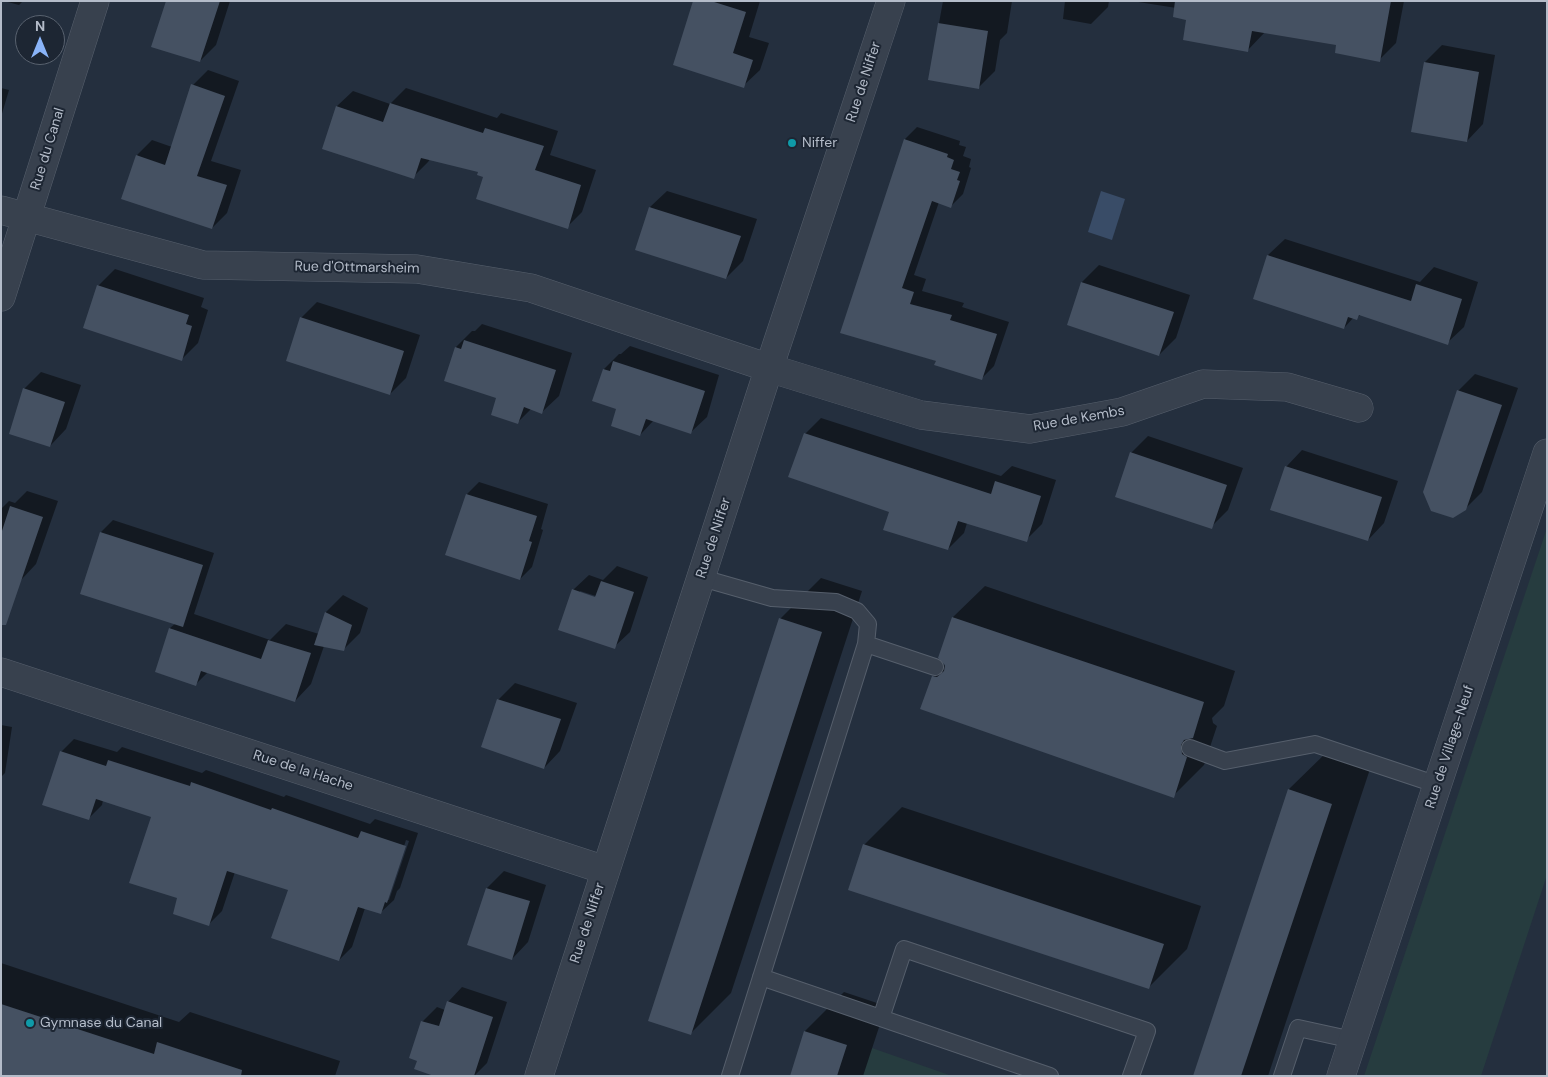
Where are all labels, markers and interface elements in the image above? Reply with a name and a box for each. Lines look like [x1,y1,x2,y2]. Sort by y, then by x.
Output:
north arrow [15,15,65,65]
text: N [35,17,45,35]
street label: Rue de Niffer [843,40,885,124]
street label: Rue du Canal [28,106,68,192]
place label: Niffer [802,135,837,151]
marker: Niffer [786,137,798,149]
street label: Rue d'Ottmarsheim [294,259,420,277]
street label: Rue de Kembs [1032,403,1126,435]
street label: Rue de Niffer [693,496,735,580]
street label: Rue de Village-Neuf [1422,683,1478,811]
street label: Rue de la Hache [251,747,355,795]
street label: Rue de Niffer [567,881,609,965]
place label: Gymnase du Canal [40,1015,162,1031]
marker: Gymnase du Canal [24,1017,36,1029]

